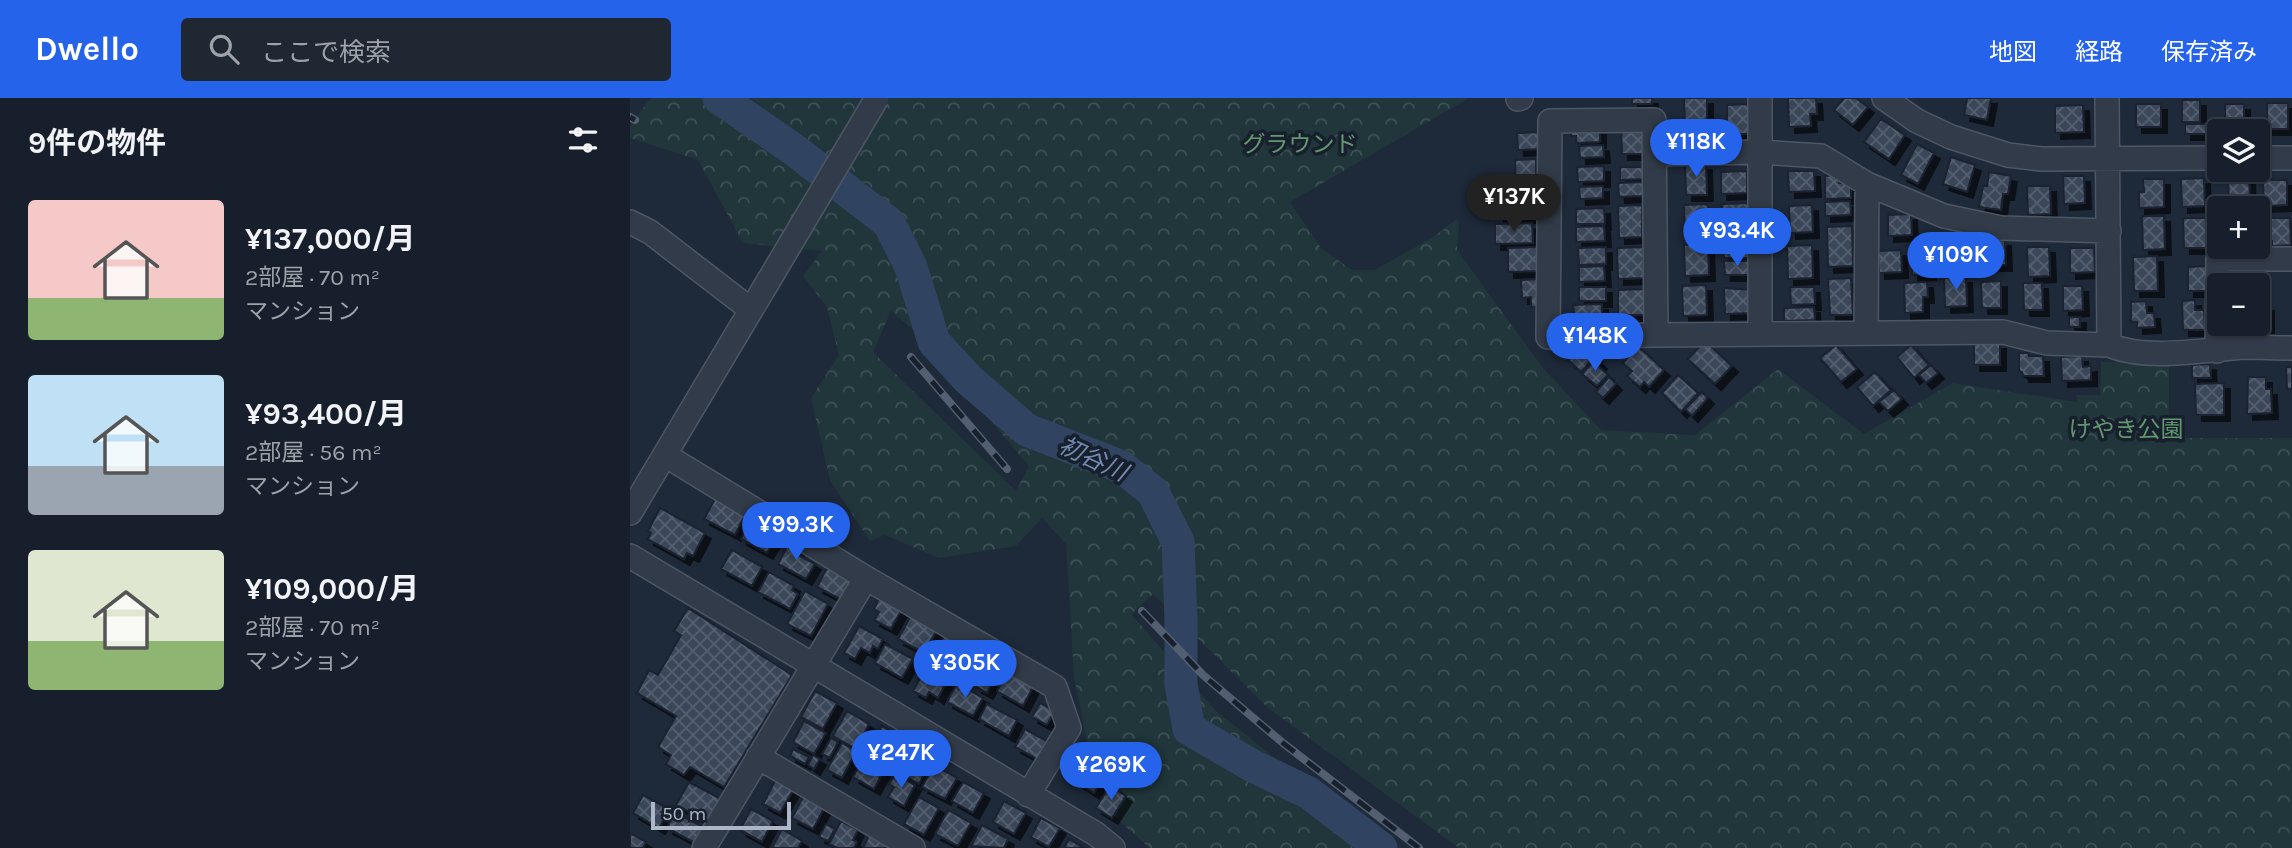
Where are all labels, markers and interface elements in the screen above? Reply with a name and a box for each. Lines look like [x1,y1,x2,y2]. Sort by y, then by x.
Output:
search box [181,18,671,81]
text: Dwello [35,30,139,68]
icon: search [205,30,243,68]
text: ここで検索 [261,37,391,68]
text: 地図 [1989,38,2037,66]
text: 経路 [2075,38,2123,66]
text: 保存済み [2161,38,2257,66]
map controls [2207,119,2270,336]
button: layers [2207,119,2270,182]
pin: ¥118K [1647,120,1745,179]
icon: filters [564,121,602,159]
text: 9件の物件 [28,125,166,161]
text: ¥118K [1666,128,1726,155]
park label: グラウンド [1243,131,1358,158]
pin: ¥137K [1465,174,1563,234]
text: ¥137K [1483,183,1545,210]
button: + [2207,196,2270,259]
pin: ¥93.4K [1680,208,1794,268]
text: ¥93.4K [1699,217,1775,244]
text: ¥137,000/月 [245,221,416,257]
icon: home [84,228,168,312]
pin: ¥109K [1907,232,2005,292]
text: ¥109K [1923,241,1989,268]
text: 2部屋 · 70 m² [245,264,380,291]
button: − [2207,273,2270,336]
text: マンション [245,298,360,325]
pin: ¥148K [1546,314,1644,373]
text: ¥148K [1562,322,1628,349]
text: ¥93,400/月 [245,396,407,432]
icon: home [84,403,168,487]
park label: けやき公園 [2069,416,2184,443]
water label: 初谷川 [1054,431,1134,488]
text: 2部屋 · 56 m² [245,439,382,466]
text: マンション [245,473,360,500]
pin: ¥99.3K [739,503,853,562]
text: ¥99.3K [758,511,834,538]
text: ¥109,000/月 [245,571,419,607]
icon: home [84,578,168,662]
text: 2部屋 · 70 m² [245,614,380,641]
pin: ¥305K [916,640,1014,700]
text: マンション [245,648,360,675]
text: ¥305K [930,649,1000,676]
pin: ¥247K [852,730,950,790]
text: ¥247K [867,739,935,766]
pin: ¥269K [1062,742,1160,802]
text: ¥269K [1076,751,1146,778]
scale bar [651,799,791,831]
text: 50 m [662,803,706,825]

